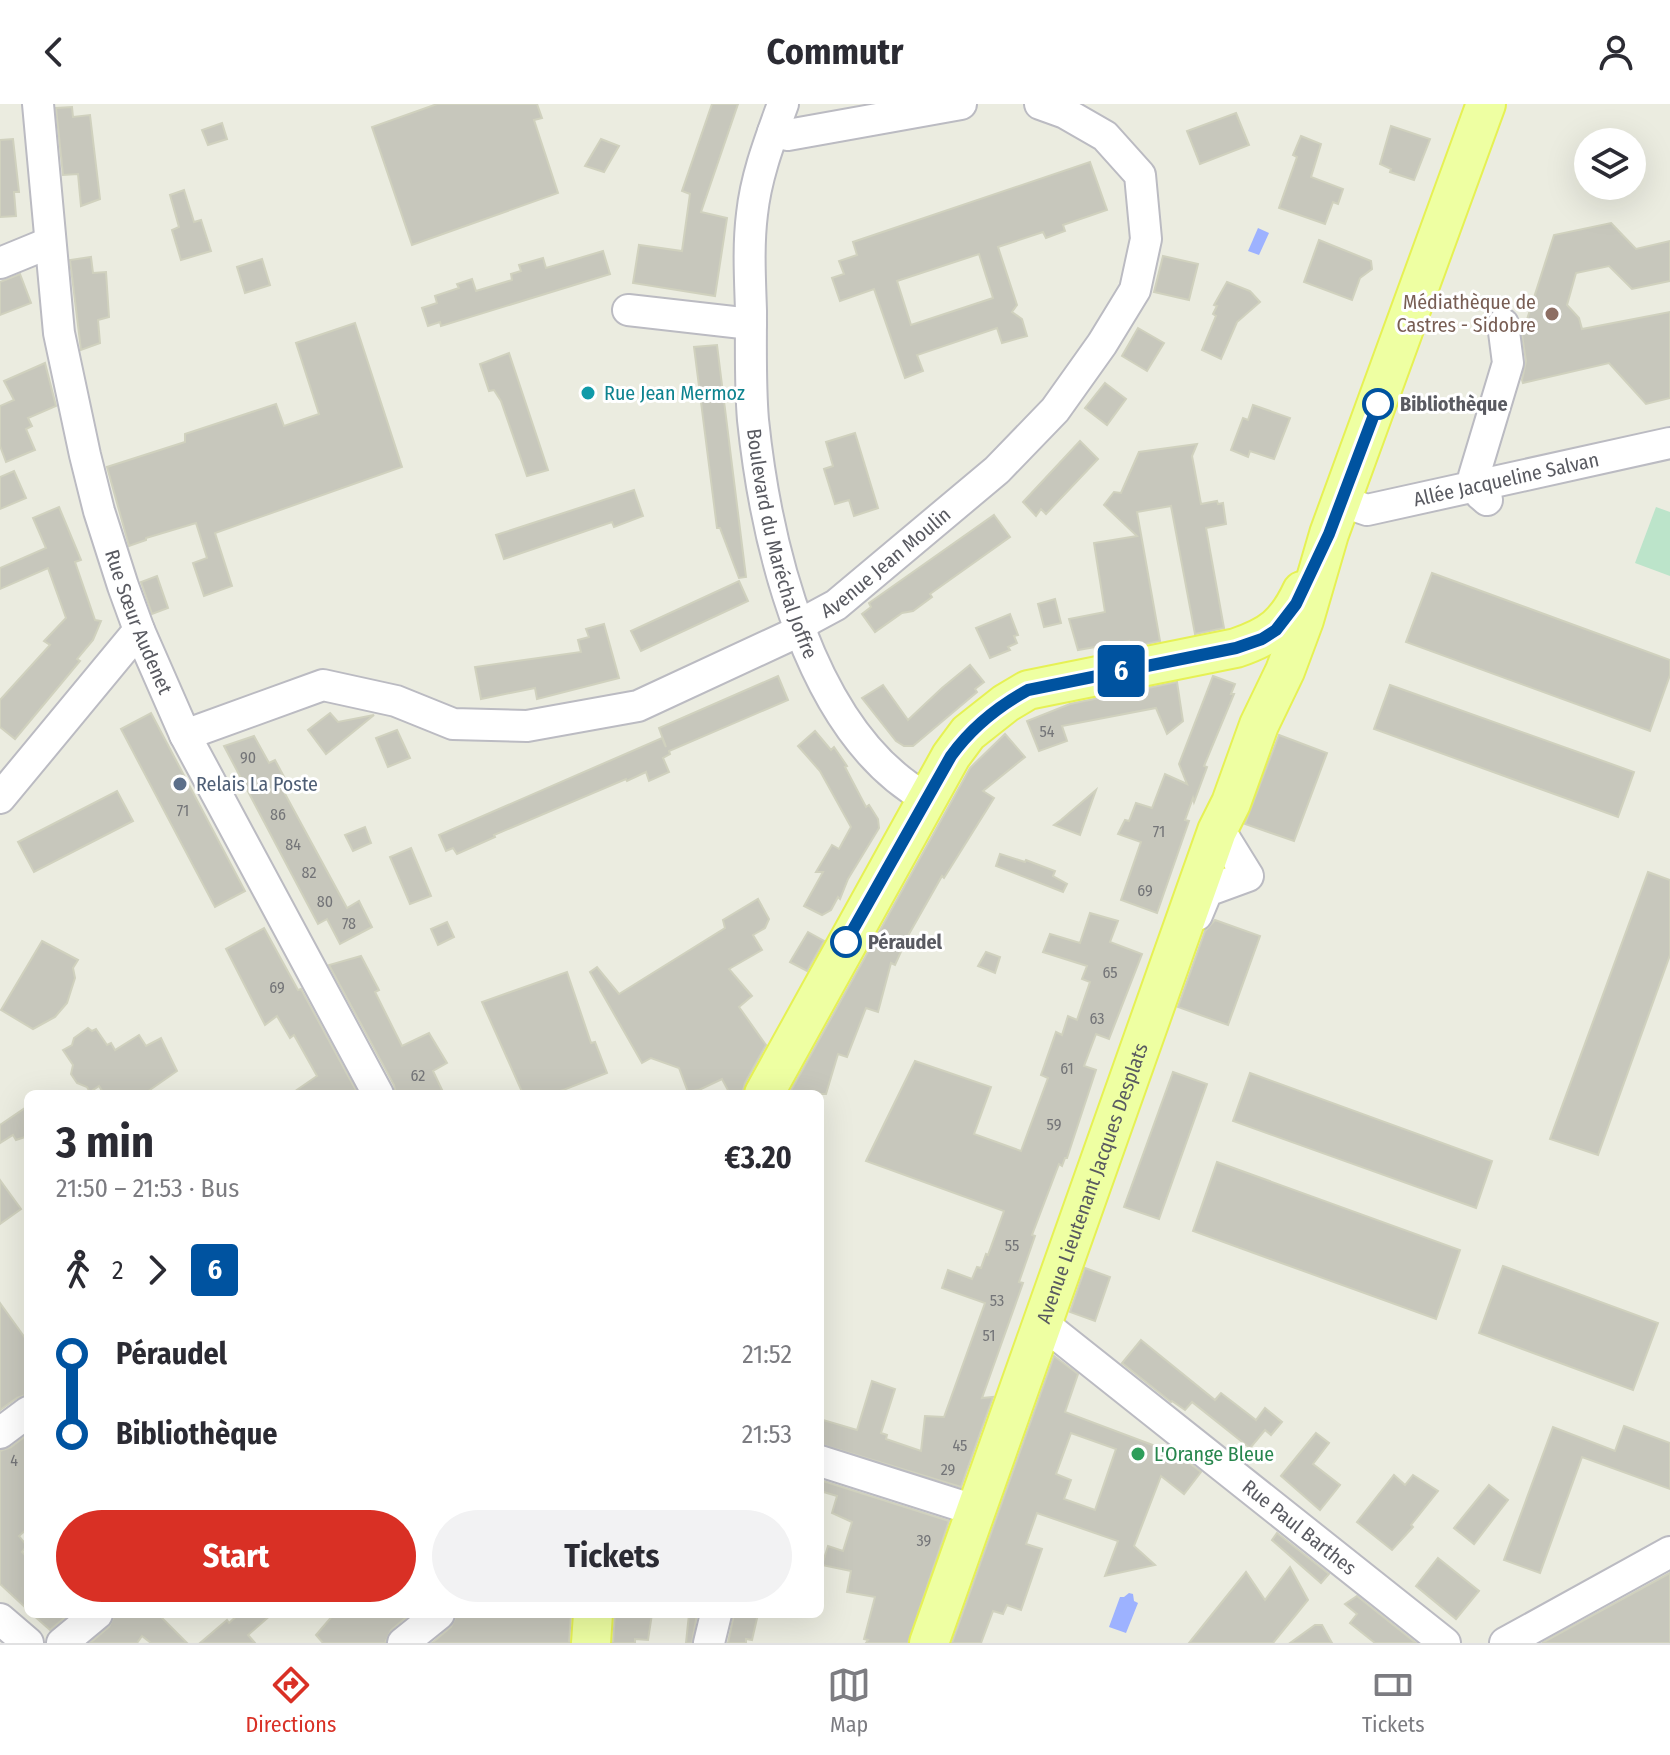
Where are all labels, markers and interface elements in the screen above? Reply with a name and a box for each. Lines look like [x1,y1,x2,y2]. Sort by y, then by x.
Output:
icon: back [32,30,76,74]
text: Commutr [767,30,903,74]
icon: person [1594,30,1638,74]
map controls [1574,128,1646,200]
button: layers [1574,128,1646,200]
place label: Médiathèque de Castres - Sidobre [1397,290,1536,337]
marker: Médiathèque de Castres - Sidobre [1543,305,1561,323]
place label: Rue Jean Mermoz [604,381,745,405]
marker: Rue Jean Mermoz [579,384,597,402]
marker: Bibliothèque [1363,389,1393,419]
place label: Bibliothèque [1400,392,1508,416]
street label: Boulevard du Maréchal Joffre [742,427,823,662]
street label: Allée Jacqueline Salvan [1411,447,1601,511]
street label: Avenue Jean Moulin [817,502,955,623]
street label: Rue Sœur Audenet [100,546,178,698]
line badge: 6 [1095,645,1147,697]
text: 6 [1114,654,1128,687]
house number: 54 [1039,722,1055,741]
house number: 90 [240,748,256,767]
place label: Relais La Poste [196,772,318,796]
marker: Relais La Poste [171,775,189,793]
house number: 71 [177,801,189,820]
house number: 86 [270,805,286,824]
house number: 71 [1153,822,1165,841]
house number: 84 [285,835,301,854]
house number: 82 [302,863,316,882]
house number: 69 [1137,881,1153,900]
house number: 80 [317,892,333,911]
house number: 78 [342,914,356,933]
marker: Péraudel [831,927,861,957]
place label: Péraudel [868,930,943,954]
house number: 65 [1102,963,1118,982]
house number: 69 [269,978,285,997]
house number: 63 [1089,1009,1105,1028]
street label: Avenue Lieutenant Jacques Desplats [1031,1040,1153,1327]
house number: 61 [1060,1059,1074,1078]
house number: 62 [411,1066,425,1085]
house number: 59 [1047,1115,1062,1134]
text: 3 min [56,1116,154,1169]
text: €3.20 [725,1140,792,1176]
text: 21:50 – 21:53 · Bus [56,1173,239,1204]
house number: 55 [1005,1236,1019,1255]
icon: walk [56,1248,100,1292]
icon: forward [135,1248,179,1292]
text: 6 [207,1253,222,1286]
text: 2 [112,1255,123,1286]
house number: 53 [990,1291,1004,1310]
house number: 51 [983,1326,995,1345]
text: Péraudel [116,1336,227,1372]
text: 21:52 [742,1339,792,1370]
text: Bibliothèque [116,1416,277,1452]
text: 21:53 [742,1419,792,1450]
house number: 45 [953,1436,967,1455]
place label: L'Orange Bleue [1154,1442,1274,1466]
marker: L'Orange Bleue [1129,1445,1147,1463]
house number: 4 [10,1451,18,1470]
house number: 29 [941,1460,956,1479]
street label: Rue Paul Barthes [1238,1475,1361,1580]
button: Start [56,1510,416,1602]
button: Tickets [432,1510,792,1602]
house number: 39 [917,1531,932,1550]
tab: Directions [245,1663,336,1738]
tab: Map [827,1663,871,1738]
tab: Tickets [1362,1663,1425,1738]

